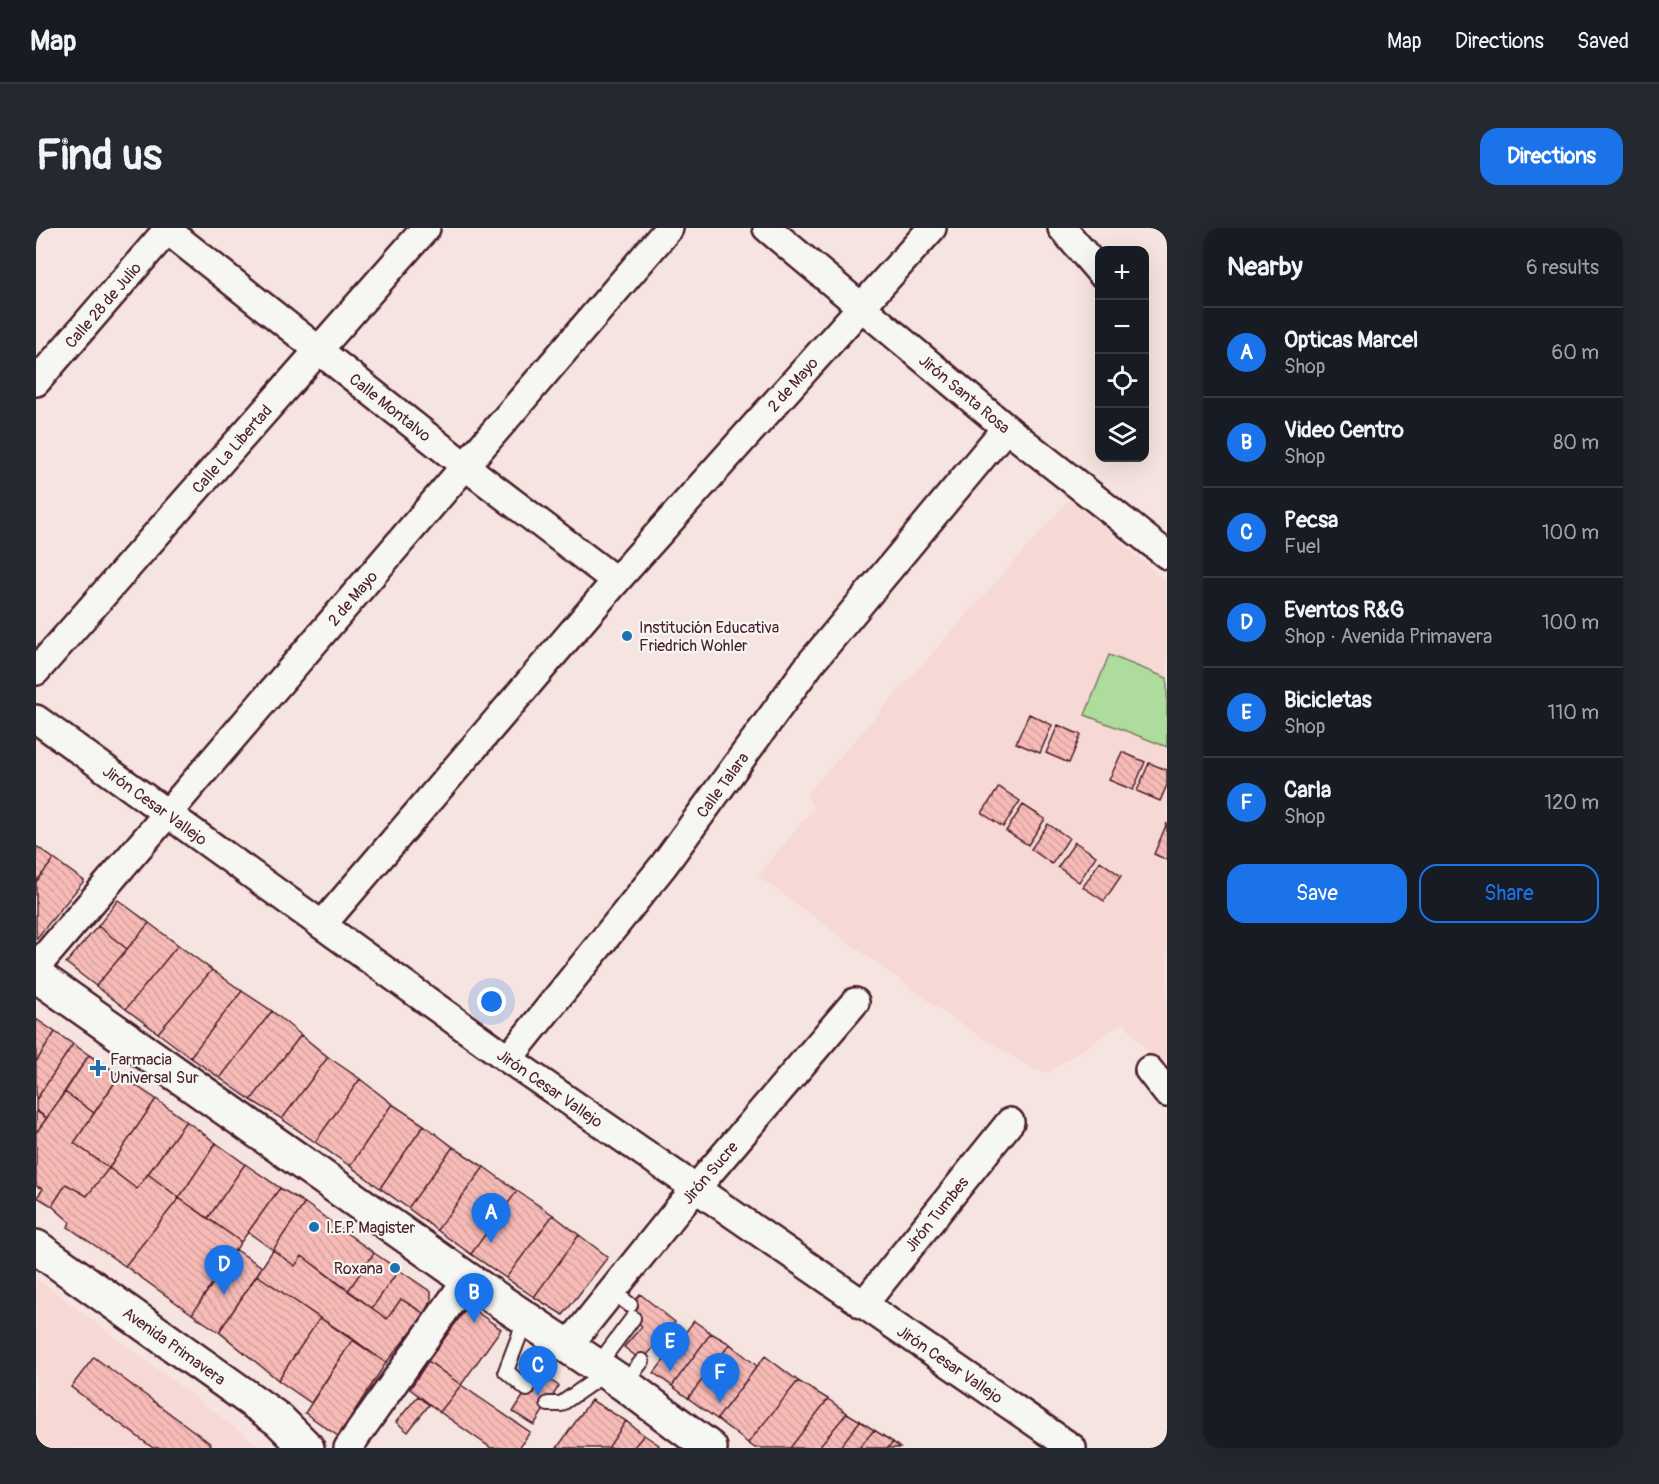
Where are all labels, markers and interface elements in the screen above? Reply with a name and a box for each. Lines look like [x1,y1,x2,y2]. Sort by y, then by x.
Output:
text: Map [30,24,76,59]
text: Map [1387,28,1422,55]
text: Directions [1455,28,1544,55]
text: Saved [1577,28,1629,55]
button: Directions [1480,128,1623,185]
text: Find us [36,130,162,182]
map controls [1095,246,1149,462]
button: + [1095,246,1149,300]
text: Nearby [1227,251,1303,283]
text: 6 results [1526,255,1599,280]
street label: Calle 28 de Julio [61,258,146,353]
button: − [1095,300,1149,354]
text: Opticas Marcel [1284,326,1418,354]
text: A [1240,340,1253,365]
text: 60 m [1552,340,1599,365]
street label: Jirón Santa Rosa [915,351,1014,438]
street label: 2 de Mayo [764,353,823,416]
button: locate [1095,354,1149,408]
text: Shop [1284,354,1325,379]
street label: Calle Montalvo [345,369,435,446]
street label: Calle La Libertad [188,401,277,498]
button: layers [1095,408,1149,462]
text: Video Centro [1284,416,1404,444]
text: B [1241,430,1252,455]
text: 80 m [1553,430,1599,455]
text: Shop [1284,444,1325,469]
text: Pecsa [1284,506,1338,534]
text: C [1240,520,1253,545]
text: 100 m [1542,520,1599,545]
text: Fuel [1284,534,1321,559]
street label: 2 de Mayo [324,567,382,630]
text: Eventos R&G [1284,596,1404,624]
text: D [1240,610,1253,635]
text: 100 m [1542,610,1599,635]
place label: Institución Educativa Friedrich Wohler [639,618,779,656]
text: Shop · Avenida Primavera [1284,624,1492,649]
marker: Institución Educativa Friedrich Wohler [620,629,634,643]
text: Bicicletas [1284,686,1372,714]
text: E [1241,700,1252,725]
text: 110 m [1548,700,1599,725]
text: Shop [1284,714,1325,739]
street label: Calle Talara [692,749,753,822]
street label: Jirón Cesar Vallejo [99,761,211,850]
text: Carla [1284,776,1331,804]
text: F [1240,790,1253,815]
text: 120 m [1544,790,1599,815]
text: Shop [1284,804,1325,829]
button: Save [1227,864,1407,923]
button: Share [1419,864,1599,923]
your location [477,987,506,1016]
street label: Jirón Cesar Vallejo [493,1045,607,1133]
place label: Farmacia Universal Sur [110,1050,199,1088]
marker: Farmacia Universal Sur [91,1061,105,1075]
street label: Jirón Sucre [678,1137,743,1209]
street label: Jirón Tumbes [901,1173,973,1256]
pin: A [472,1194,510,1243]
place label: I.E.P. Magister [326,1218,415,1238]
marker: I.E.P. Magister [307,1220,321,1234]
pin: D [204,1246,243,1295]
place label: Roxana [334,1259,383,1279]
marker: Roxana [388,1261,402,1275]
pin: B [454,1274,494,1323]
street label: Avenida Primavera [119,1303,229,1390]
street label: Jirón Cesar Vallejo [893,1321,1007,1409]
pin: E [650,1322,690,1372]
pin: C [518,1346,558,1396]
pin: F [700,1354,740,1403]

